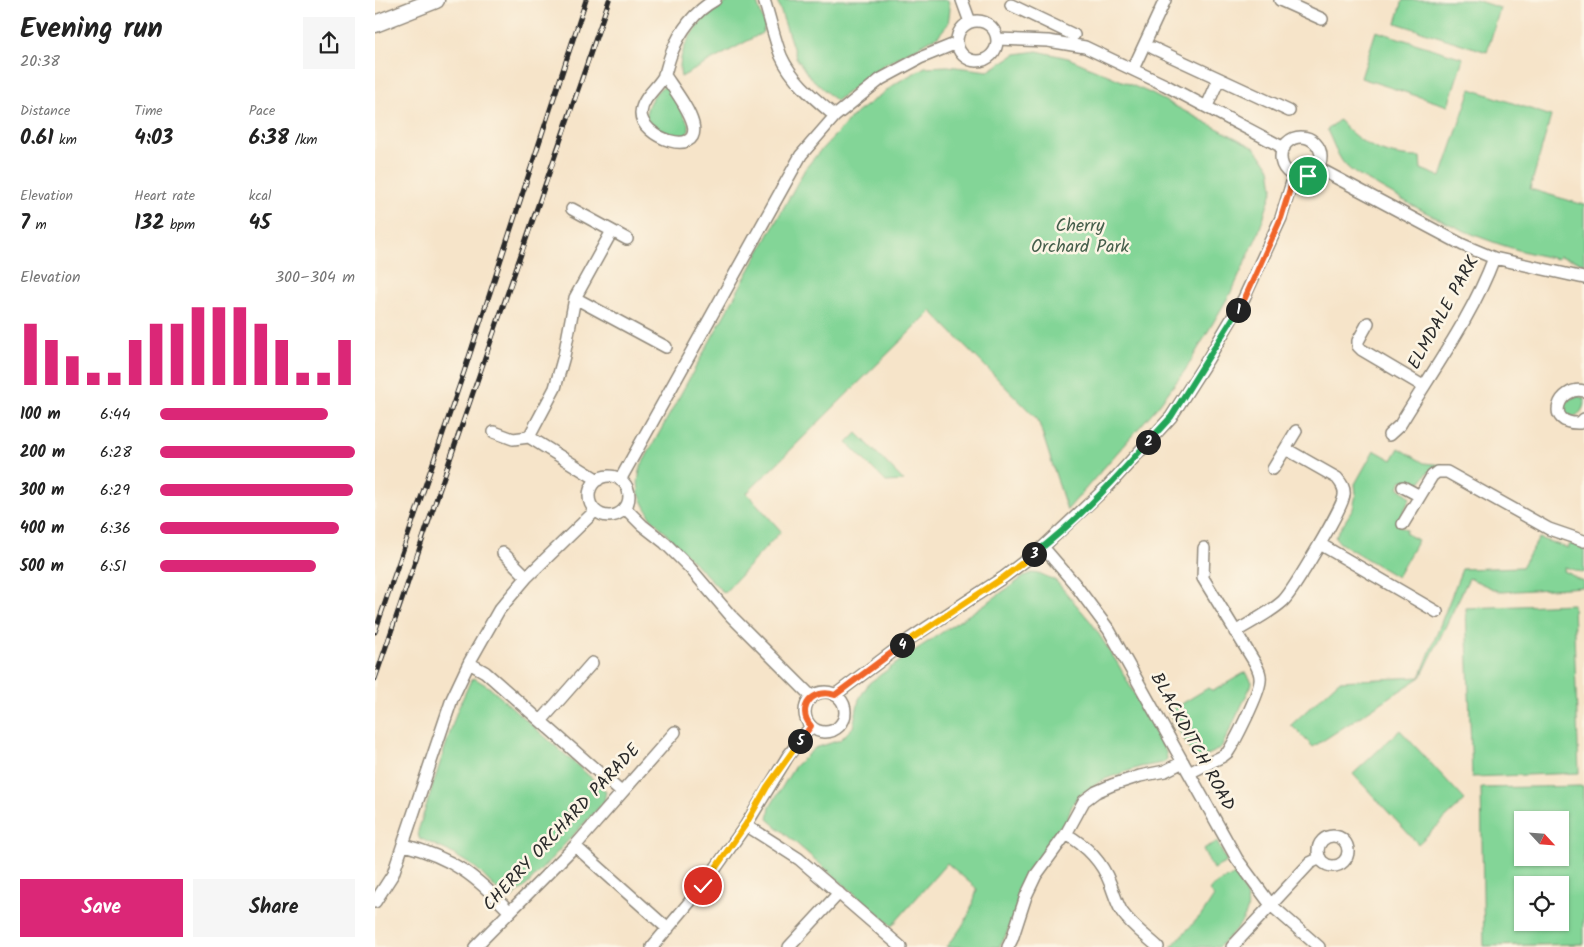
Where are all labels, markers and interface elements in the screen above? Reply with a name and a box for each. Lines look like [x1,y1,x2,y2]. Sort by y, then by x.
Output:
text: Evening run [20,7,163,52]
button: share [303,17,355,69]
text: 20:38 [20,49,60,74]
text: Distance [20,100,70,122]
text: Time [134,100,163,122]
text: Pace [249,100,275,122]
text: 0.61 [20,122,53,155]
text: 4:03 [134,122,173,155]
text: 6:38 [249,122,289,155]
text: km [53,129,77,151]
text: /km [289,129,317,151]
pin [1287,155,1329,197]
icon: arrive [1294,162,1322,190]
text: Elevation [20,185,73,207]
text: Heart rate [134,185,195,207]
text: kcal [249,185,271,207]
text: 7 [20,207,30,240]
text: 132 [134,207,164,240]
text: 45 [249,207,271,240]
park label: Cherry Orchard Park [1031,212,1129,262]
text: m [30,214,47,236]
text: bpm [164,214,195,236]
street label: ELMDALE PARK [1401,250,1488,375]
text: Elevation [20,265,81,290]
text: 300–304 m [275,265,355,290]
pin: 1 [1225,298,1251,322]
text: 1 [1236,299,1241,321]
text: 100 m [20,402,61,427]
text: 6:44 [100,402,130,427]
pin: 2 [1135,430,1161,454]
text: 2 [1144,431,1153,453]
text: 200 m [20,440,65,465]
text: 6:28 [100,440,132,465]
text: 300 m [20,478,64,503]
text: 6:29 [100,478,130,503]
text: 400 m [20,516,64,541]
text: 6:36 [100,516,131,541]
pin: 3 [1021,542,1047,566]
text: 3 [1031,543,1038,565]
text: 500 m [20,554,64,579]
text: 6:51 [100,554,126,579]
pin: 4 [889,632,915,658]
text: 4 [899,634,906,656]
street label: BLACKDITCH ROAD [1142,667,1242,817]
pin: 5 [787,728,813,754]
text: 5 [797,730,804,752]
street label: CHERRY ORCHARD PARADE [476,737,648,919]
north arrow [1514,811,1569,866]
map controls [1514,811,1569,931]
pin [682,865,724,907]
icon: check [689,872,717,900]
button: locate [1514,876,1569,931]
button: Save [20,879,183,937]
button: Share [193,879,355,937]

